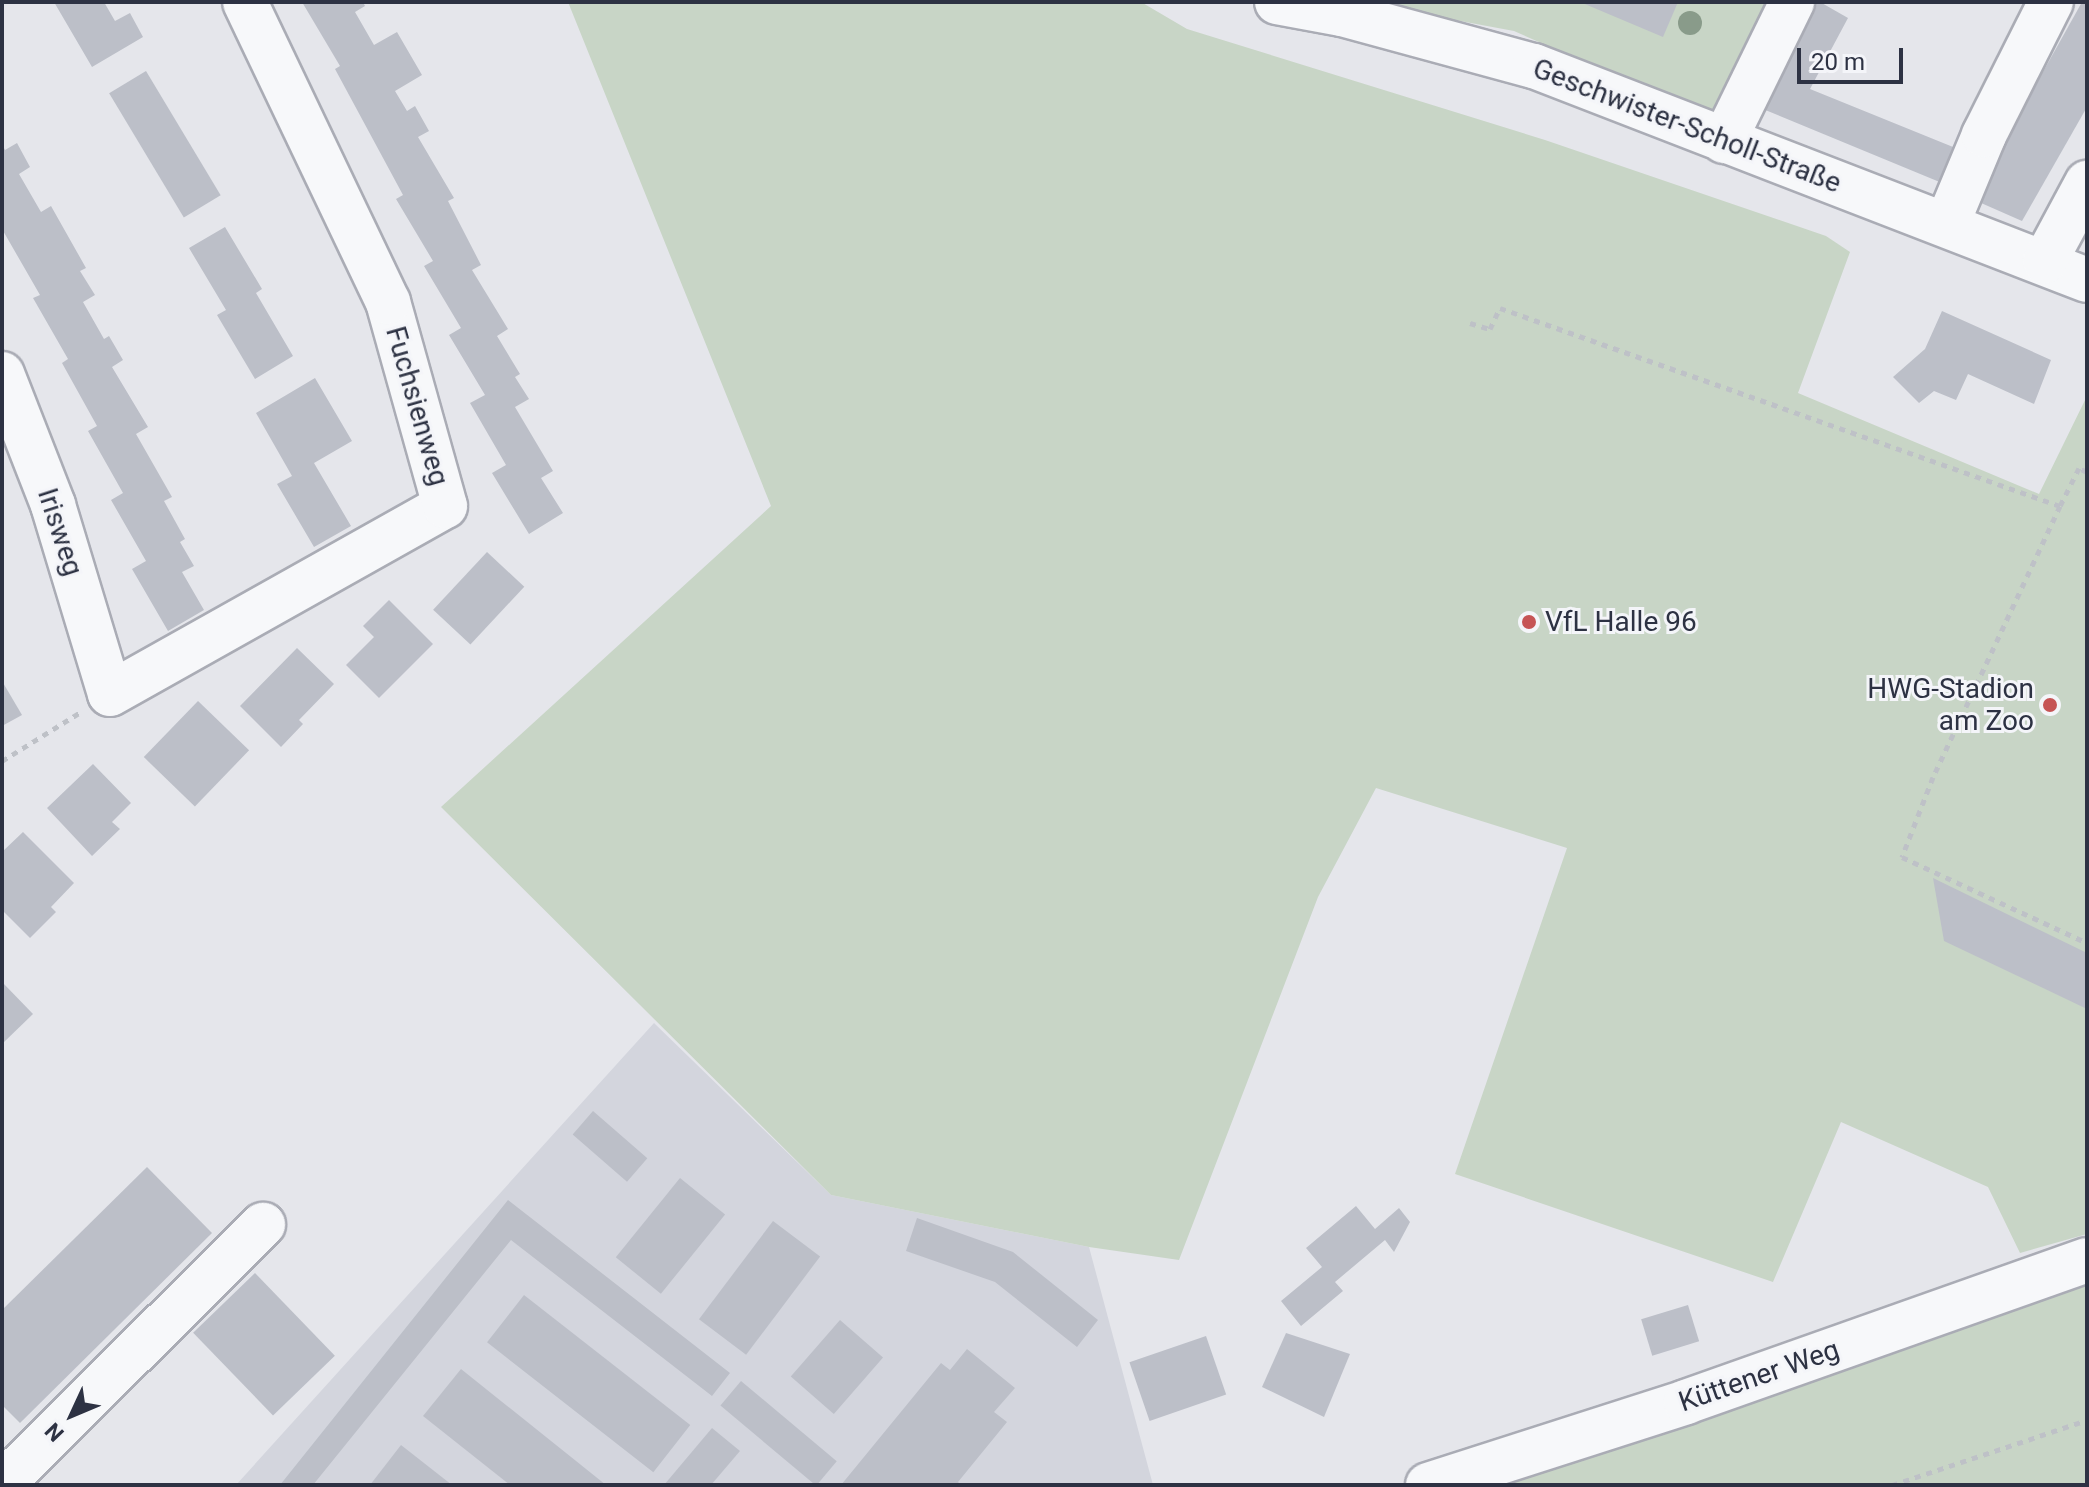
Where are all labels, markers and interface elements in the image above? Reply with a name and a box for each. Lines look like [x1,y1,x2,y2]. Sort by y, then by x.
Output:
scale bar [1801,32,1907,82]
text: 20 m [1811,48,1865,76]
street label: Geschwister-Scholl-Straße [1528,52,1846,200]
street label: Fuchsienweg [378,323,456,489]
street label: Irisweg [30,484,90,580]
place label: VfL Halle 96 [1545,605,1697,639]
marker: VfL Halle 96 [1520,613,1538,631]
place label: HWG-Stadion am Zoo [1867,672,2034,738]
marker: HWG-Stadion am Zoo [2041,696,2059,714]
street label: Küttener Weg [1674,1333,1844,1419]
north arrow [32,1375,112,1455]
text: N [40,1418,69,1446]

